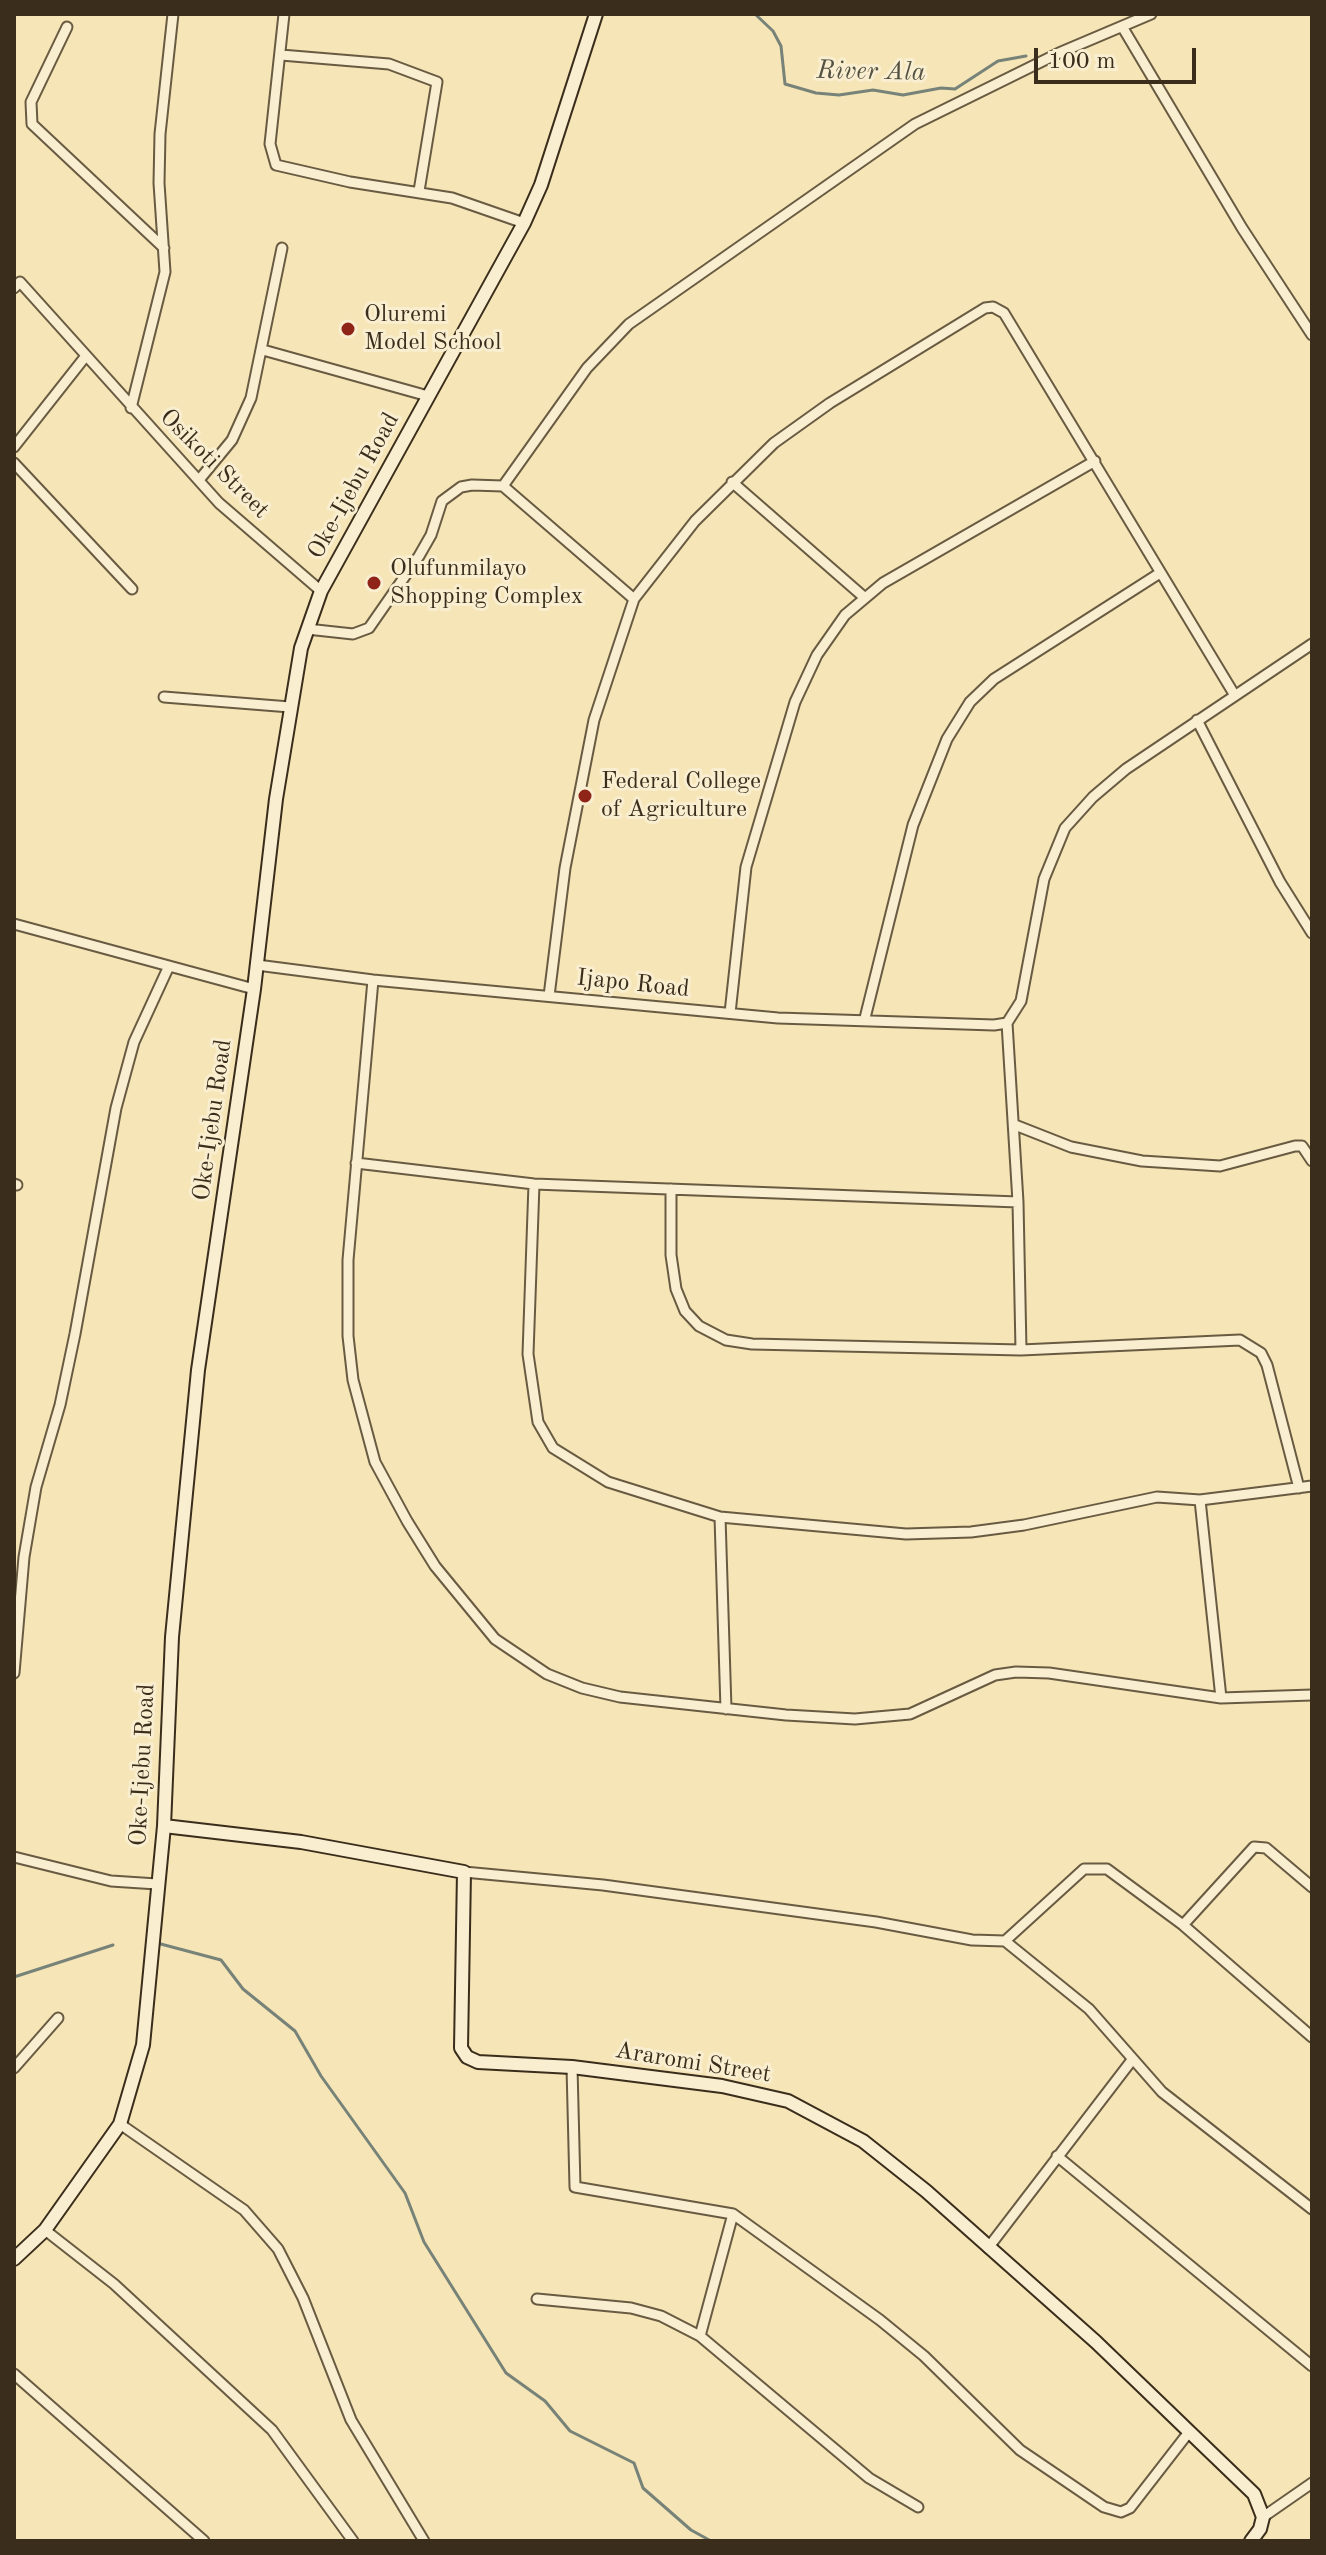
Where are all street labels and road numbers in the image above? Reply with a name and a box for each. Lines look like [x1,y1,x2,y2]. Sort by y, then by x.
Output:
street label: Osikoti Street [153,403,275,525]
street label: Oke-Ijebu Road [302,408,406,564]
street label: Ijapo Road [575,964,691,1004]
street label: Oke-Ijebu Road [187,1037,239,1203]
street label: Oke-Ijebu Road [124,1683,162,1847]
street label: Araromi Street [613,2036,773,2090]

